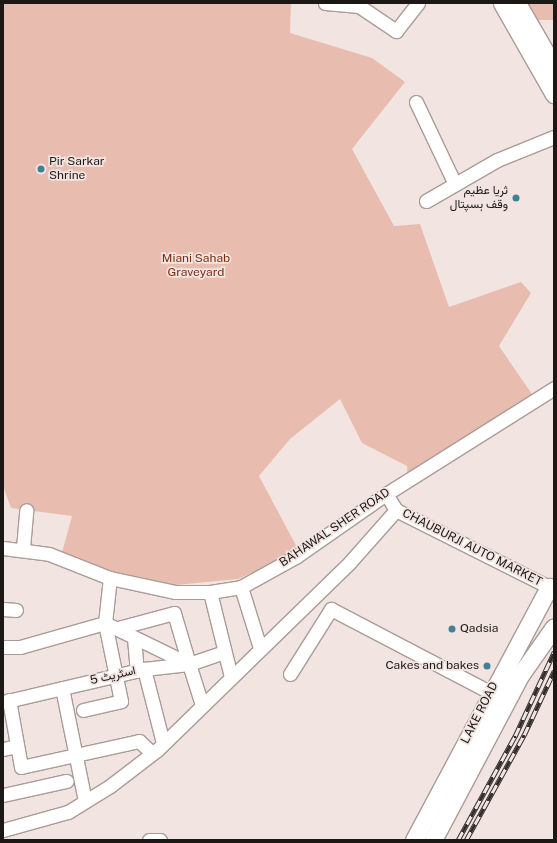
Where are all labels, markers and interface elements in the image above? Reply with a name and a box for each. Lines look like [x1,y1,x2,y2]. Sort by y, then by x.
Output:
place label: Pir Sarkar Shrine [49,155,105,183]
marker: Pir Sarkar Shrine [36,164,46,174]
place label: ثریا عظیم وقف ہسپتال [450,184,508,212]
marker: ثریا عظیم وقف ہسپتال [511,193,521,203]
park label: Miani Sahab Graveyard [162,252,230,280]
street label: BAHAWAL SHER ROAD [277,486,393,570]
street label: CHAUBURJI AUTO MARKET [400,506,544,590]
place label: Qadsia [460,622,498,636]
marker: Qadsia [447,624,457,634]
place label: Cakes and bakes [385,659,479,673]
marker: Cakes and bakes [482,661,492,671]
street label: اسٹریٹ 5 [89,664,137,688]
street label: LAKE ROAD [458,680,502,746]

